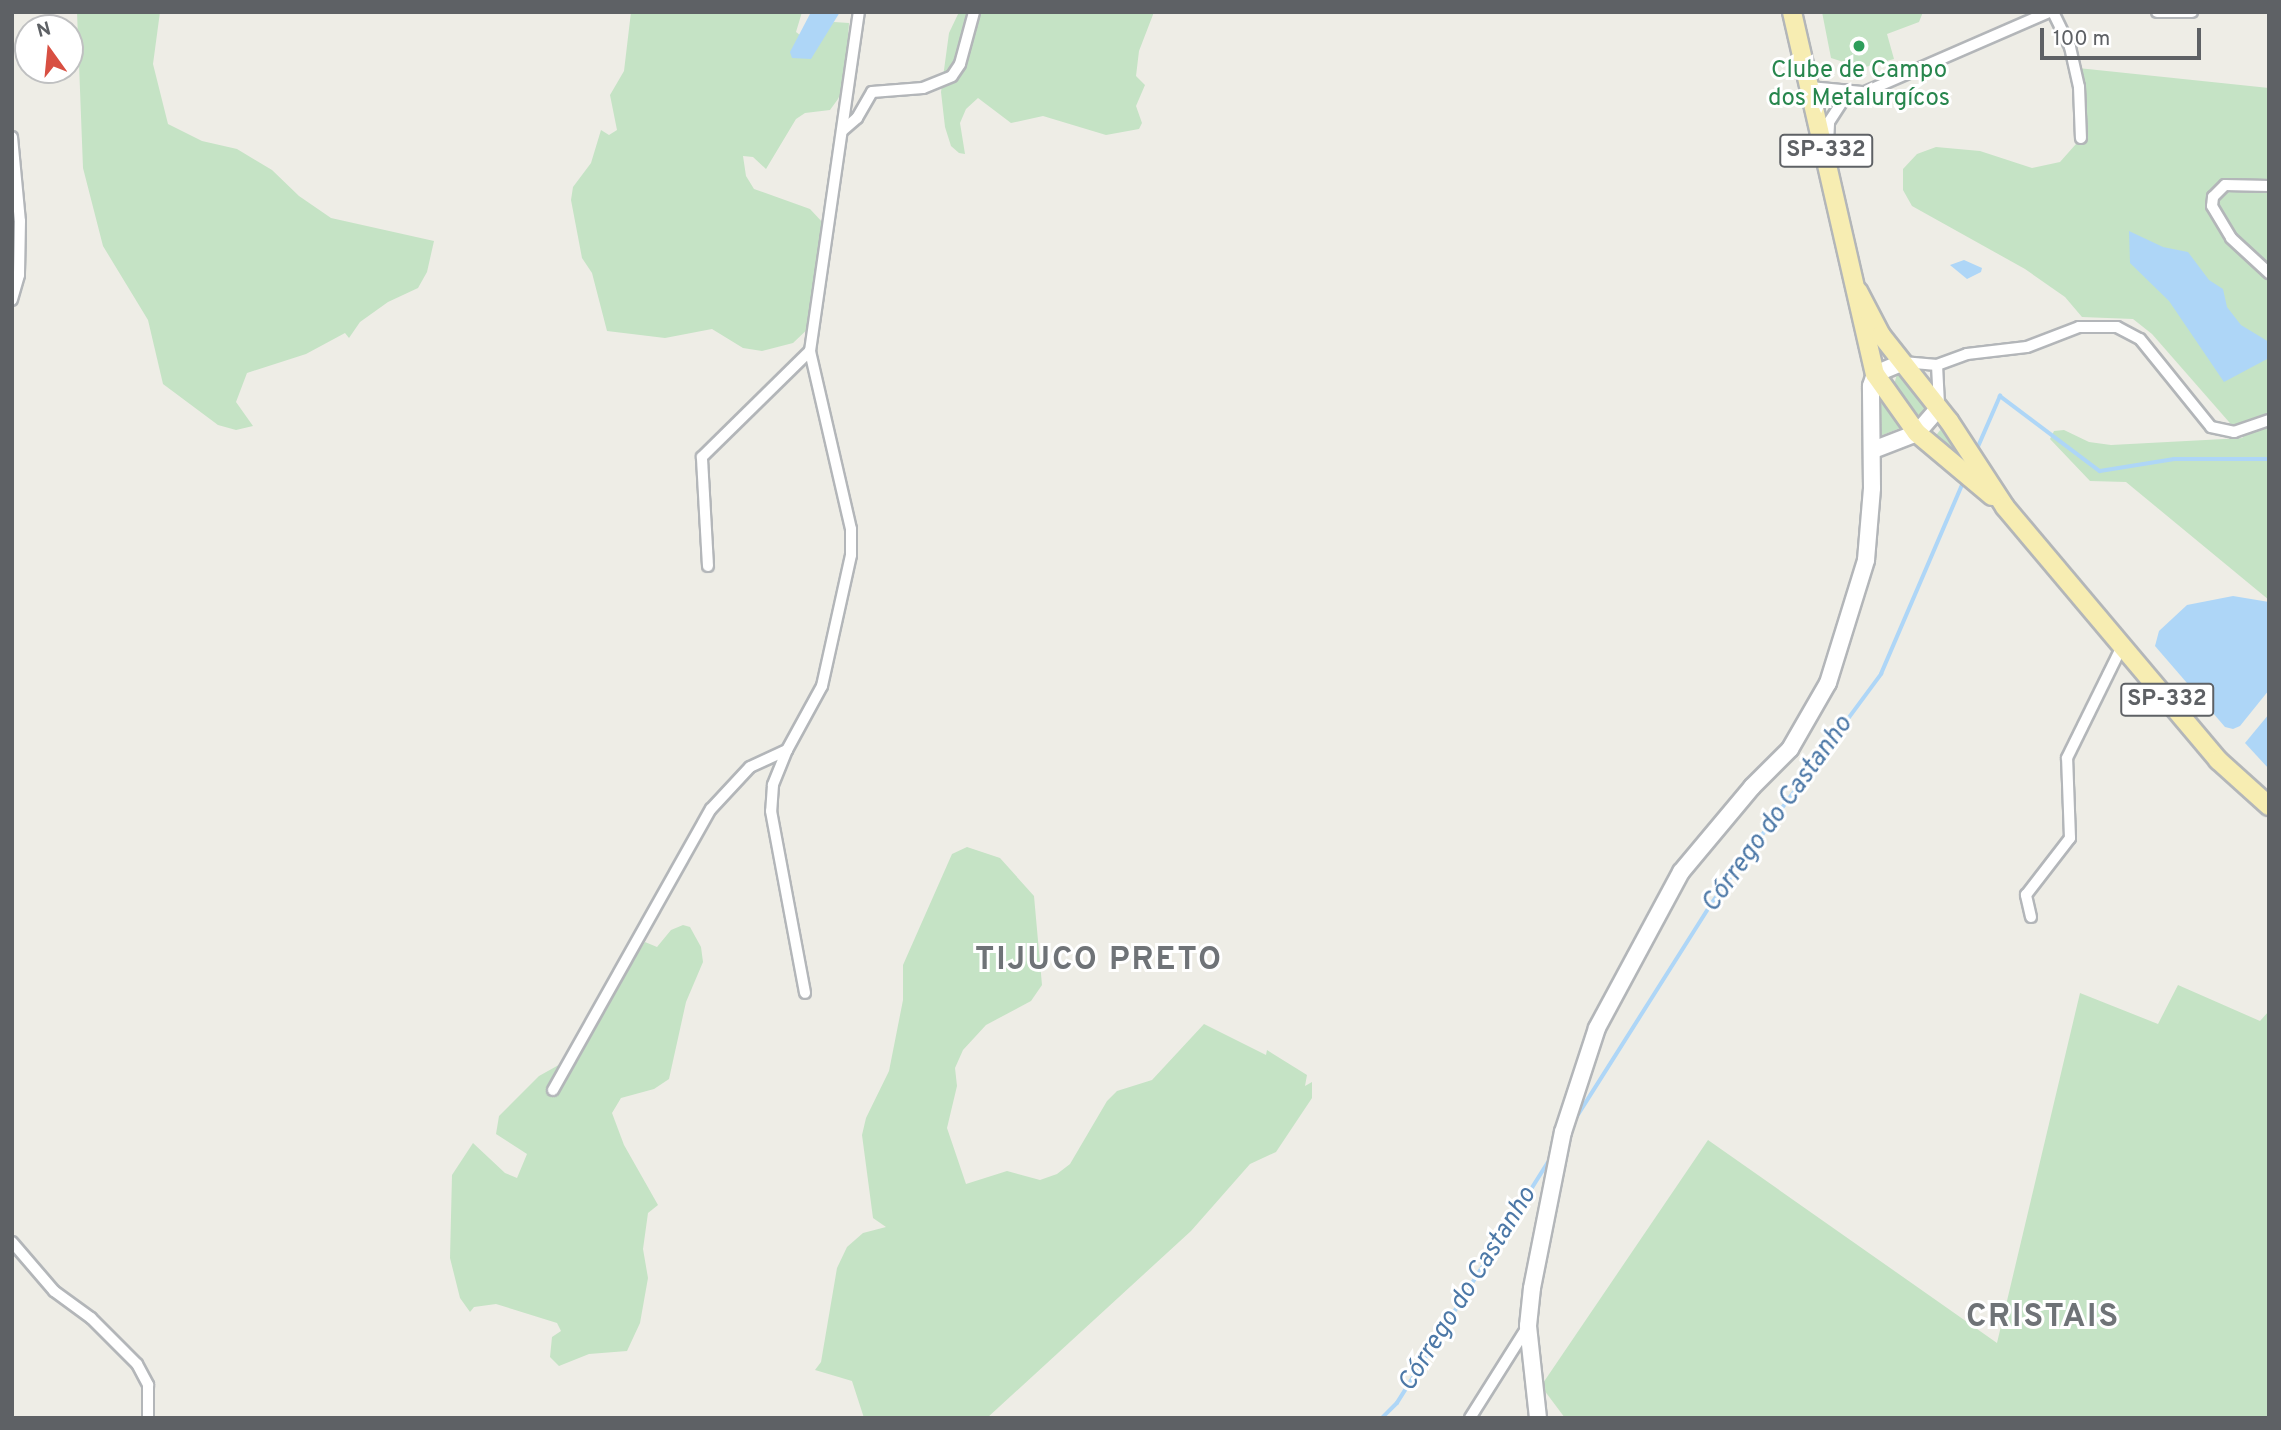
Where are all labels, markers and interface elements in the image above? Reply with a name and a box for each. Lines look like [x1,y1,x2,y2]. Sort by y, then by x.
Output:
north arrow [14,14,84,84]
scale bar [2043,14,2204,58]
text: N [34,17,54,44]
text: 100 m [2053,26,2110,53]
marker: Clube de Campo dos Metalurgícos [1851,38,1867,54]
place label: Clube de Campo dos Metalurgícos [1768,58,1950,114]
road number: SP-332 [1779,132,1873,170]
road number: SP-332 [2120,680,2214,720]
water label: Córrego do Castanho [1696,711,1860,919]
district label: TIJUCO PRETO [977,942,1221,980]
water label: Córrego do Castanho [1392,1182,1544,1398]
district label: CRISTAIS [1967,1299,2119,1337]

